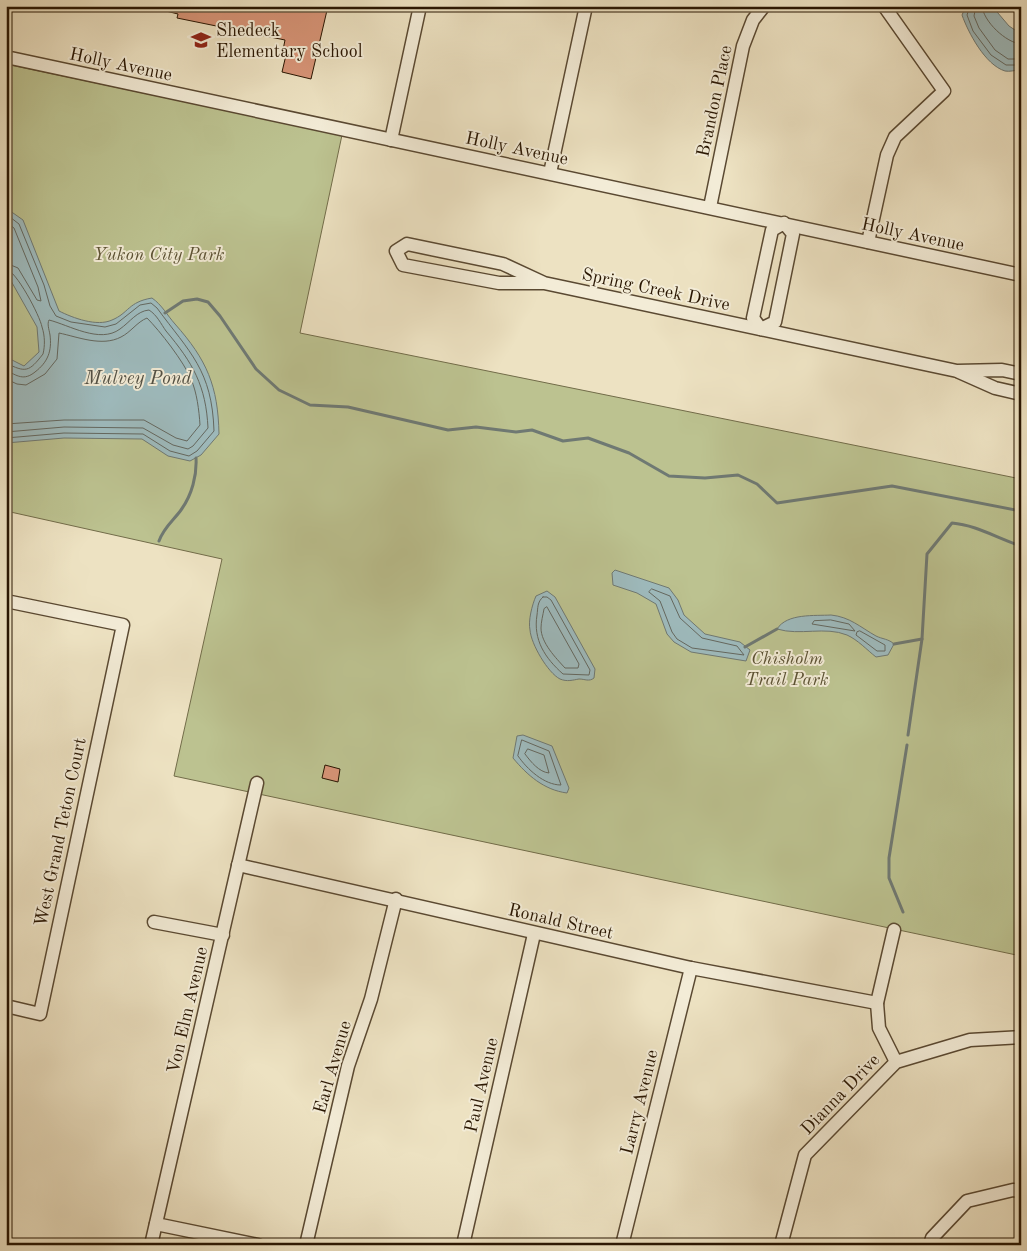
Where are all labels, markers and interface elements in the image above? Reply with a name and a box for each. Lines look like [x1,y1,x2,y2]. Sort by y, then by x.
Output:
place label: Shedeck Elementary School [216,22,363,61]
school or university icon: Shedeck Elementary School [190,29,212,51]
street label: Brandon Place [694,44,736,159]
street label: Holly Avenue [68,45,174,85]
street label: Holly Avenue [464,129,570,169]
street label: Holly Avenue [860,215,966,255]
park label: Yukon City Park [93,246,225,264]
street label: Spring Creek Drive [580,265,731,314]
water label: Mulvey Pond [83,370,193,389]
park label: Chisholm Trail Park [745,650,829,689]
street label: West Grand Teton Court [32,736,90,928]
street label: Ronald Street [506,901,615,943]
street label: Von Elm Avenue [165,945,211,1075]
street label: Earl Avenue [311,1019,355,1116]
street label: Paul Avenue [462,1036,502,1135]
street label: Larry Avenue [618,1048,662,1157]
street label: Dianna Drive [798,1051,883,1138]

